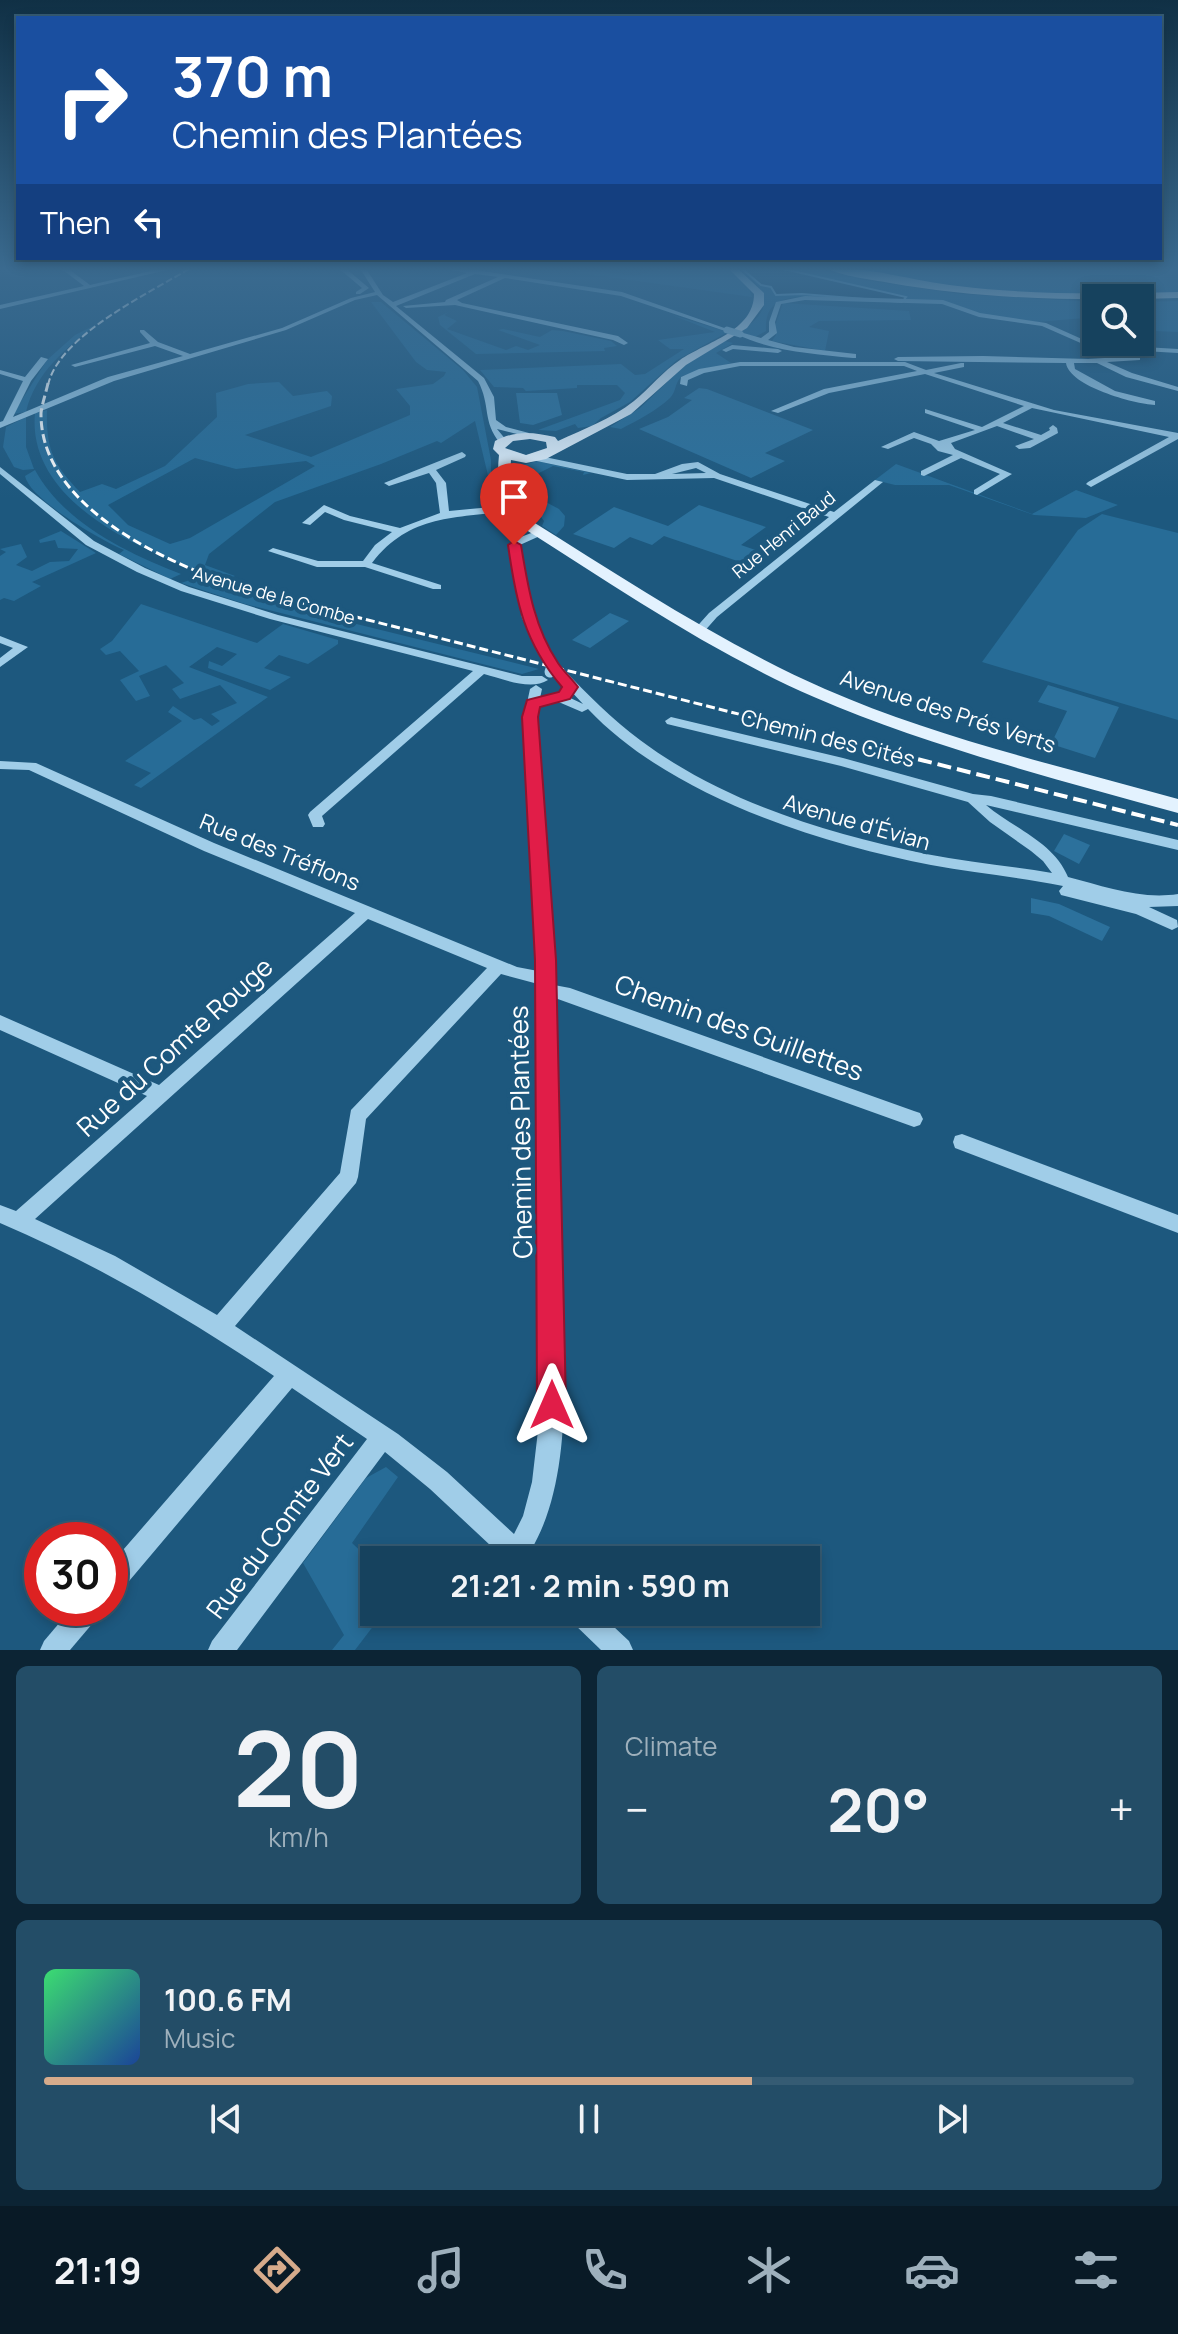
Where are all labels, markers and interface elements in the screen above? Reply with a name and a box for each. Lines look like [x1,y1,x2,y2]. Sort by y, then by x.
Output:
text: 370 m [172,37,333,114]
icon: right [40,48,144,152]
text: Chemin des Plantées [172,110,523,159]
icon: left [127,200,171,244]
text: Then [40,202,111,243]
map controls [1082,284,1154,356]
button: search [1082,284,1154,356]
pin [480,463,548,545]
icon: arrive [492,475,536,519]
street label: Rue Henri Baud [727,485,840,583]
street label: Avenue de la Combe [190,560,358,630]
street label: Avenue des Prés Verts [837,662,1059,760]
street label: Chemin des Cités [738,702,918,774]
street label: Avenue d'Évian [780,787,934,857]
street label: Rue des Tréflons [195,806,365,898]
street label: Rue du Comte Rouge [68,948,280,1144]
street label: Chemin des Guillettes [610,965,869,1089]
street label: Chemin des Plantées [500,1005,540,1259]
position arrow [510,1363,594,1447]
street label: Rue du Comte Vert [198,1425,361,1626]
speed limit sign: 30 [24,1522,128,1626]
text: 21:21 · 2 min · 590 m [450,1565,730,1606]
text: 20 [233,1696,364,1838]
text: Climate [625,1728,717,1764]
text: 20° [828,1768,930,1850]
text: − [625,1779,649,1839]
text: + [1109,1779,1134,1839]
text: km/h [268,1819,329,1855]
text: 100.6 FM [164,1979,292,2020]
text: Music [164,2020,235,2056]
icon: previous [204,2097,248,2141]
icon: pause [567,2097,611,2141]
icon: next [930,2097,974,2141]
icon: directions [249,2242,305,2298]
icon: music [413,2242,469,2298]
icon: phone [577,2242,633,2298]
icon: climate [741,2242,797,2298]
icon: car [904,2242,960,2298]
icon: filters [1068,2242,1124,2298]
text: 21:19 [54,2246,142,2295]

